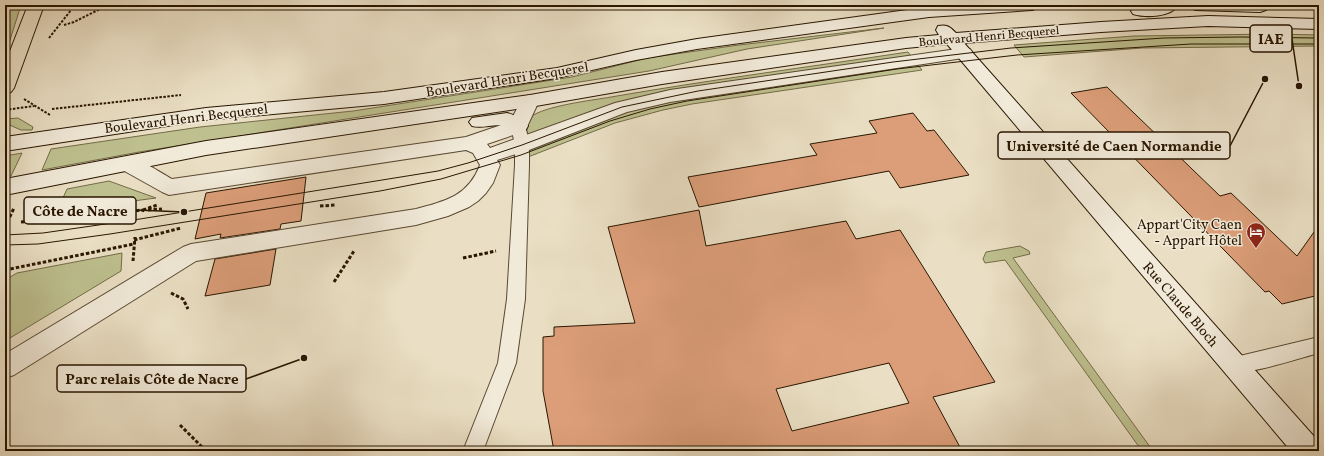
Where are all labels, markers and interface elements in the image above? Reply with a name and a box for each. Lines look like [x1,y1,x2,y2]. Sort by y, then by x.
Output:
street label: Boulevard Henri Becquerel [918,23,1060,51]
callout: IAE [1250,25,1292,52]
text: IAE [1258,30,1284,51]
street label: Boulevard Henri Becquerel [424,58,590,103]
street label: Boulevard Henri Becquerel [103,100,269,139]
callout: Université de Caen Normandie [998,132,1230,159]
text: Université de Caen Normandie [1006,137,1222,158]
callout: Côte de Nacre [24,197,136,224]
text: Côte de Nacre [32,202,128,223]
place label: Appart'City Caen - Appart Hôtel [1137,216,1242,251]
hotel icon: Appart'City Caen - Appart Hôtel [1245,221,1267,249]
street label: Rue Claude Bloch [1138,258,1222,352]
callout: Parc relais Côte de Nacre [57,365,246,392]
text: Parc relais Côte de Nacre [65,370,239,391]

